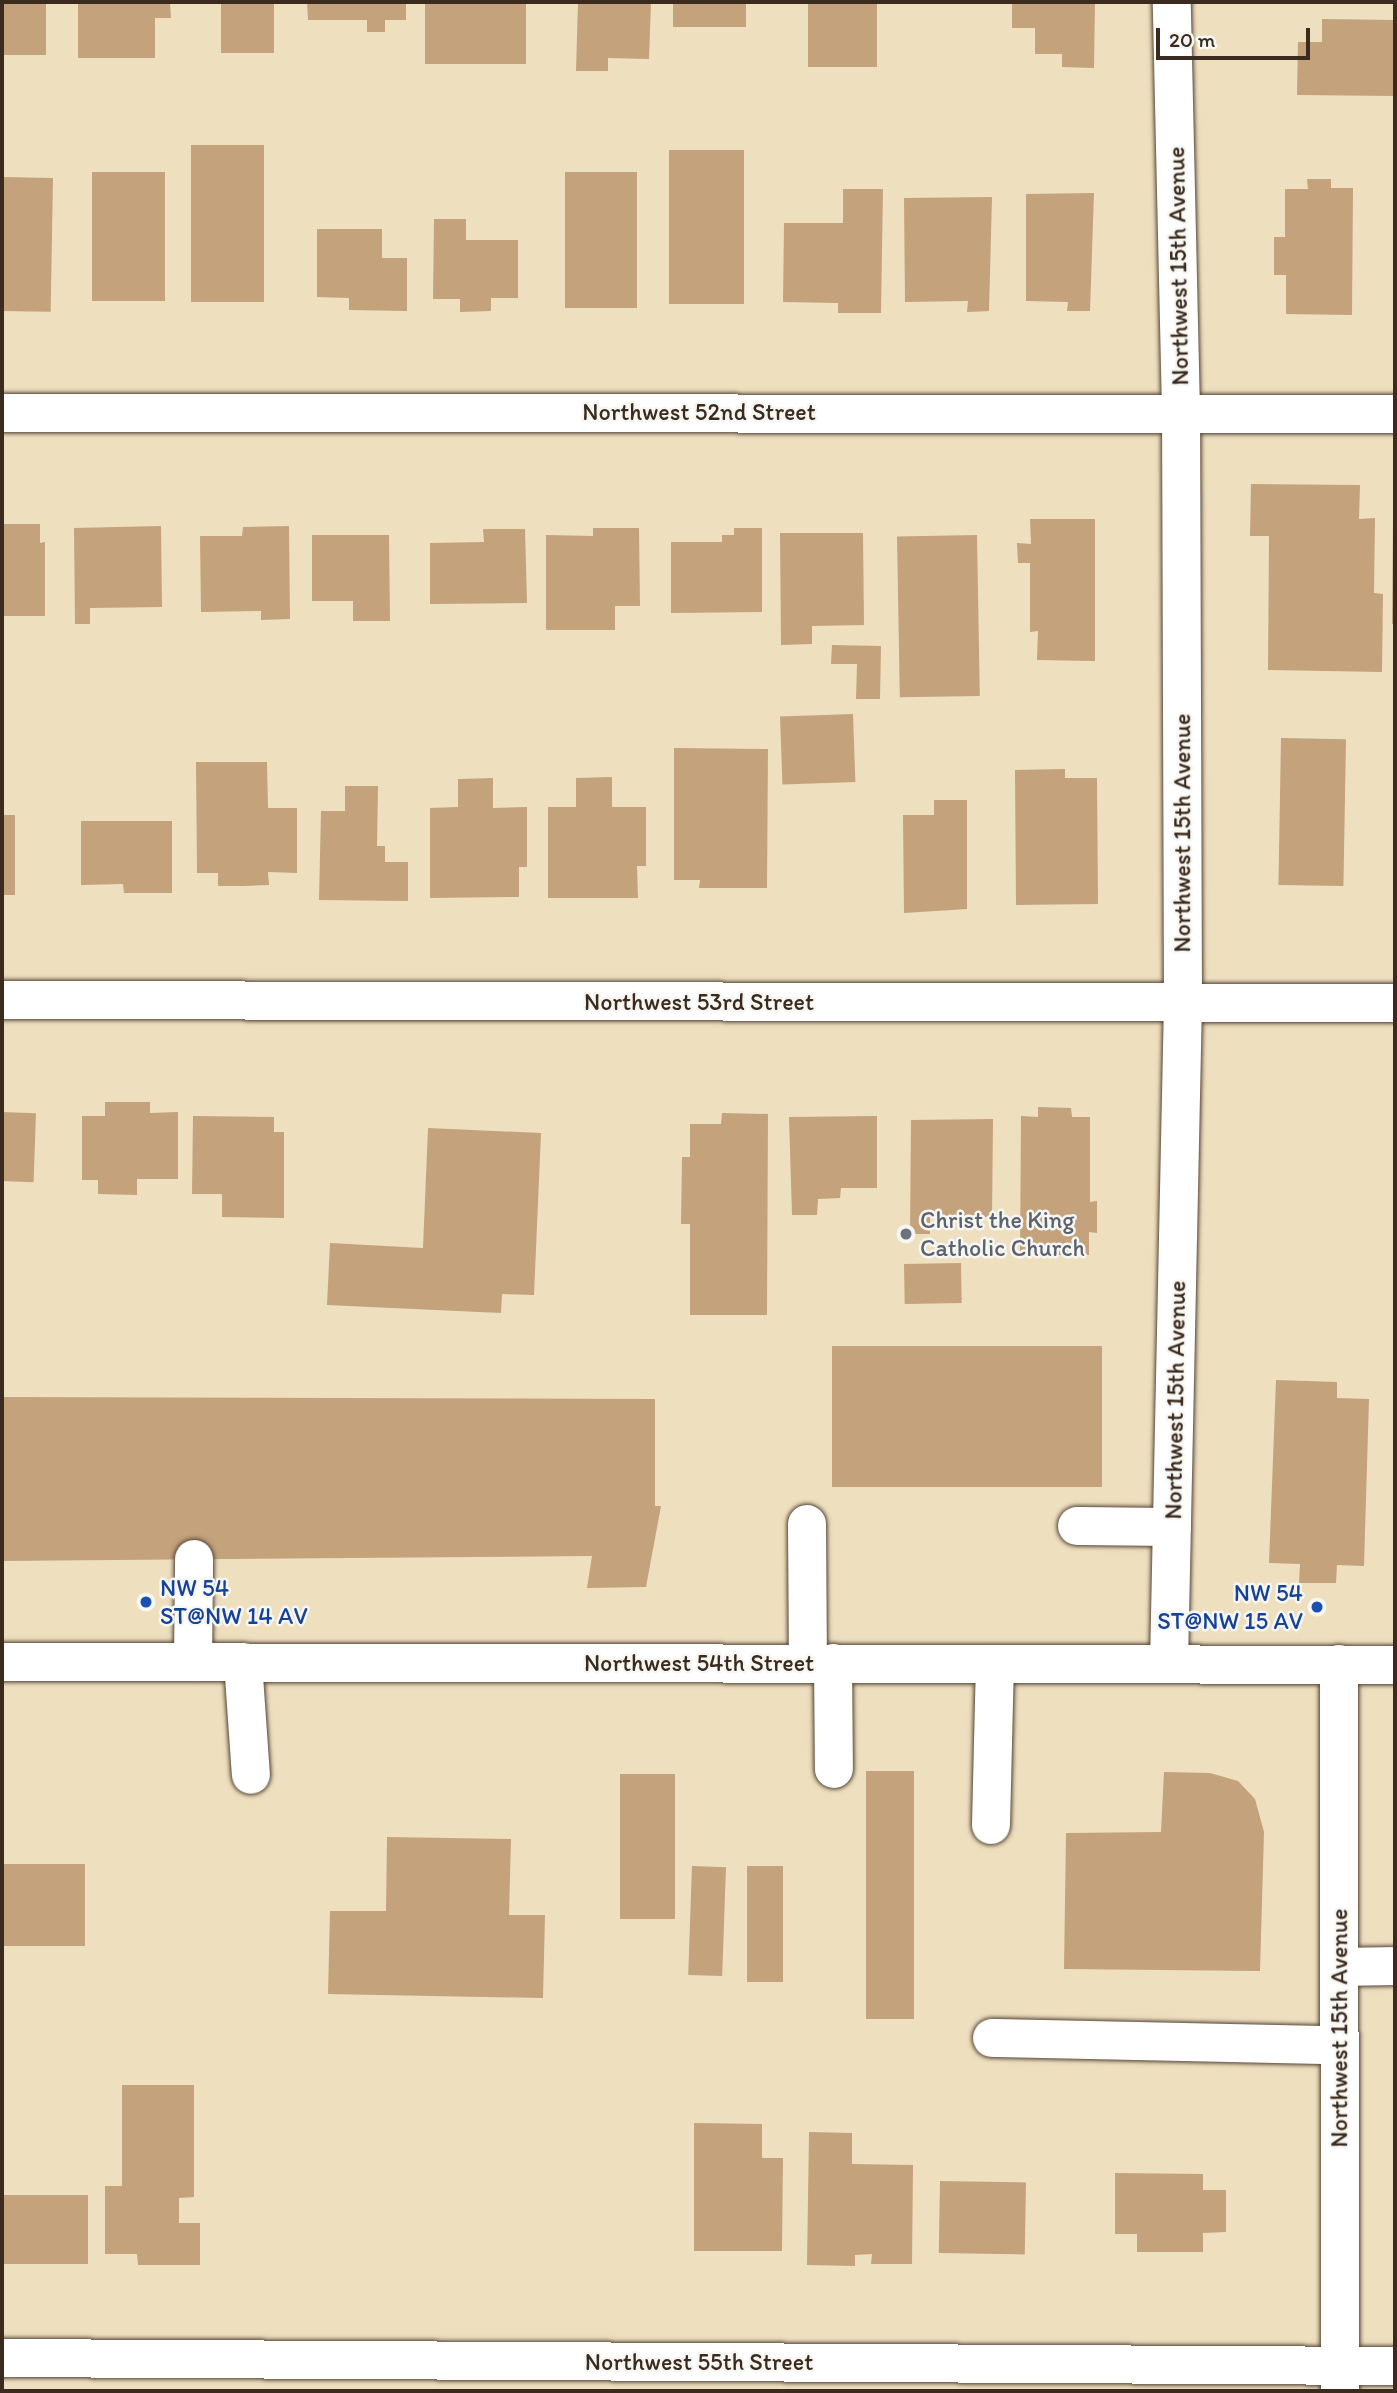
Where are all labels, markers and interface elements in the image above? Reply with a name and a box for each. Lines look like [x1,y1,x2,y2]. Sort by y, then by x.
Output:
scale bar [1159,14,1313,58]
text: 20 m [1169,27,1215,52]
street label: Northwest 15th Avenue [1162,147,1194,385]
street label: Northwest 52nd Street [582,398,816,426]
street label: Northwest 15th Avenue [1168,714,1196,952]
street label: Northwest 53rd Street [584,988,814,1016]
place label: Christ the King Catholic Church [920,1206,1086,1262]
marker: Christ the King Catholic Church [898,1226,914,1242]
street label: Northwest 15th Avenue [1159,1281,1191,1519]
place label: NW 54 ST@NW 14 AV [160,1574,307,1630]
place label: NW 54 ST@NW 15 AV [1158,1579,1303,1635]
marker: NW 54 ST@NW 14 AV [138,1594,154,1610]
marker: NW 54 ST@NW 15 AV [1309,1599,1325,1615]
street label: Northwest 54th Street [584,1649,814,1677]
street label: Northwest 15th Avenue [1325,1909,1353,2147]
street label: Northwest 55th Street [585,2348,813,2376]

